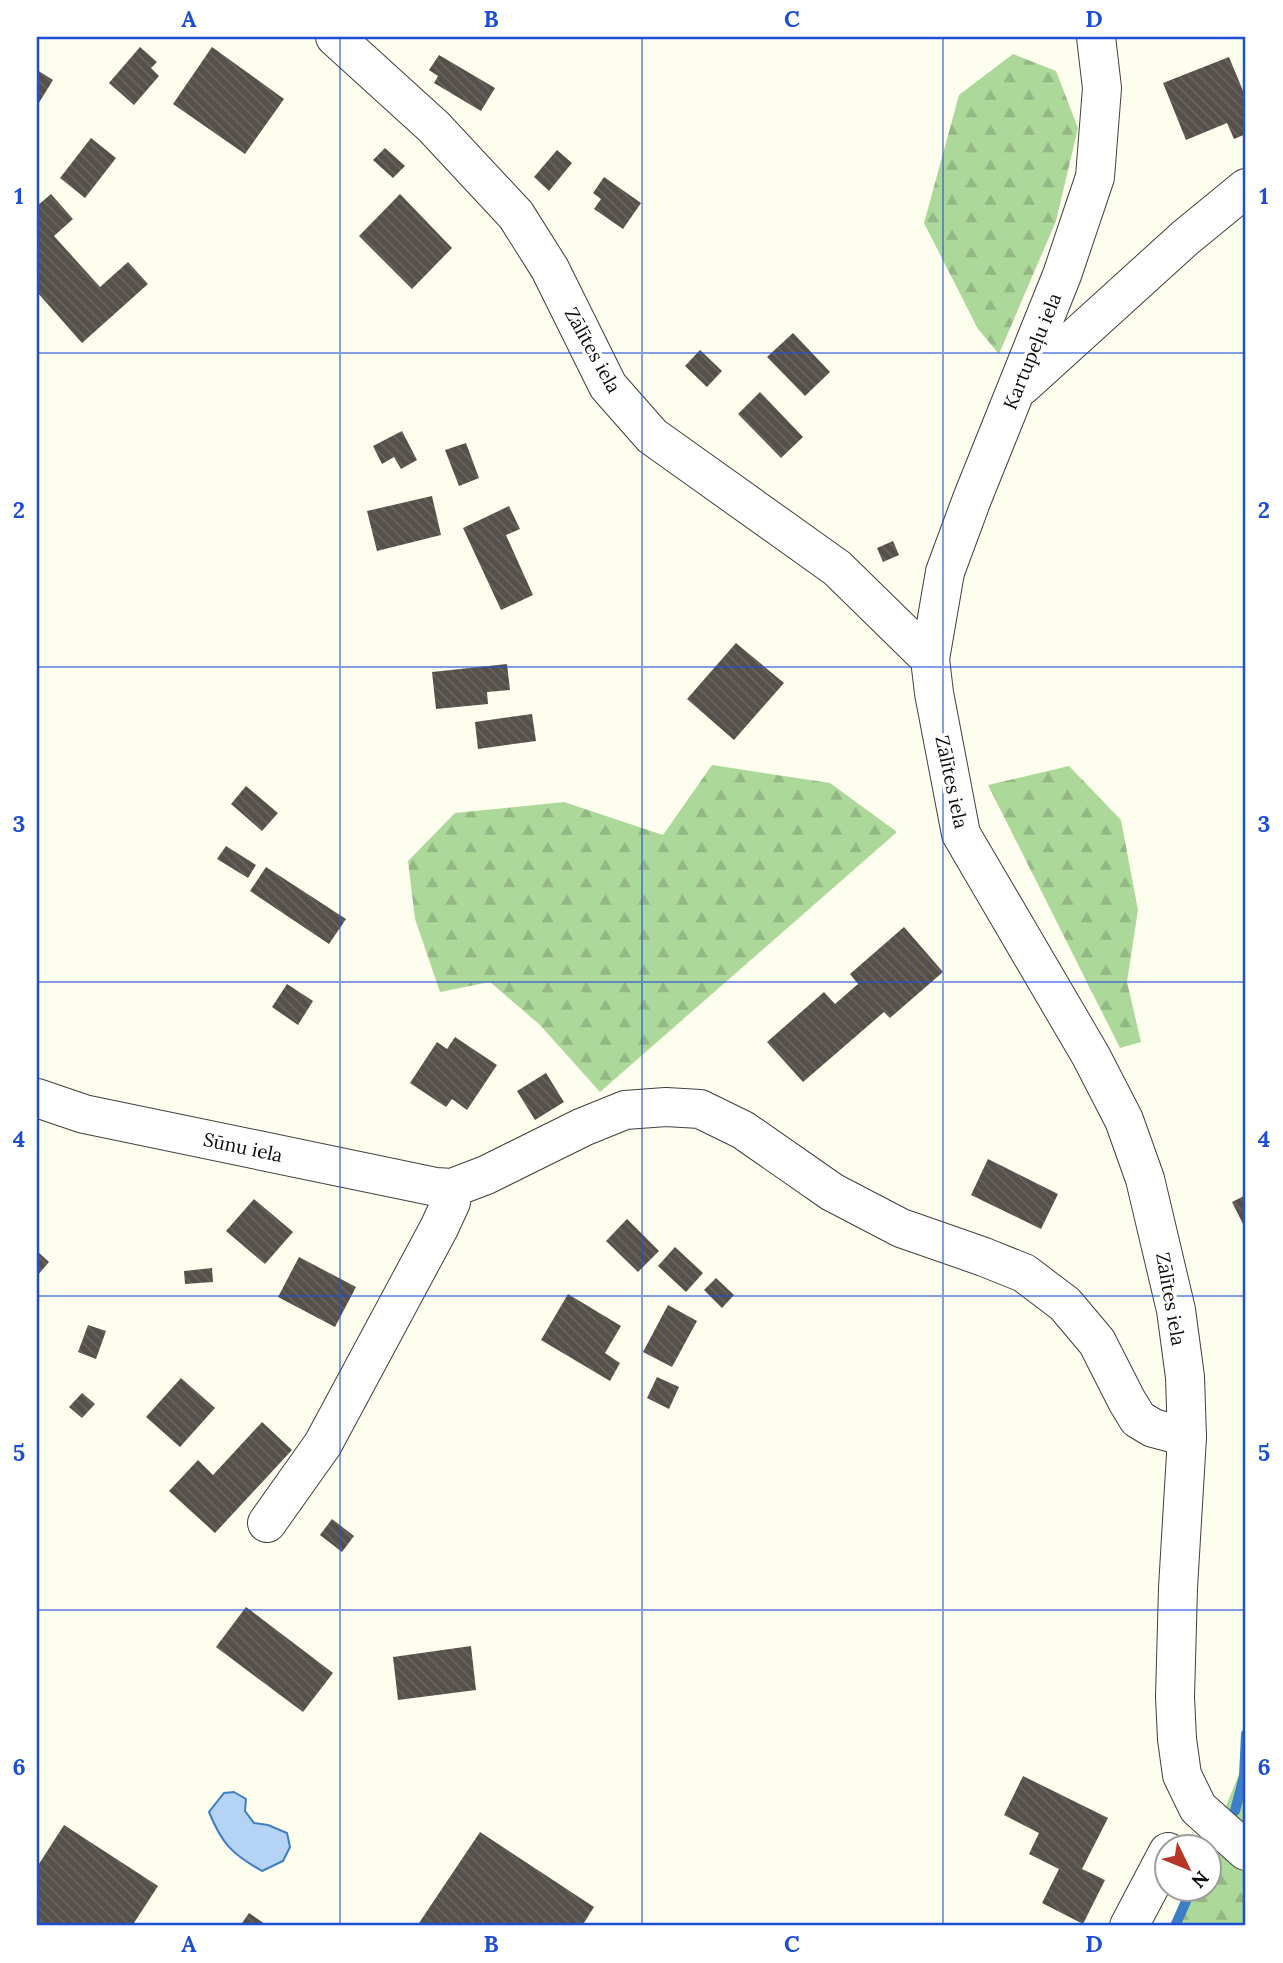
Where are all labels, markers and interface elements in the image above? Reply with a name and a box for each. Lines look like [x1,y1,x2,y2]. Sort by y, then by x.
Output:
text: A [181,4,197,33]
text: B [483,4,499,33]
text: C [784,4,800,33]
text: D [1085,4,1103,33]
text: 1 [14,181,24,210]
text: 1 [1259,181,1269,210]
street label: Kartupeļu iela [998,289,1067,413]
street label: Zālītes iela [560,303,626,397]
text: 2 [13,495,25,524]
text: 2 [1258,495,1270,524]
street label: Zālītes iela [930,733,974,831]
text: 3 [13,809,25,838]
text: 3 [1258,809,1270,838]
text: 4 [13,1124,25,1153]
text: 4 [1258,1124,1270,1153]
street label: Sūnu iela [201,1127,285,1167]
street label: Zālītes iela [1151,1250,1191,1348]
text: 5 [13,1438,25,1467]
text: 5 [1258,1438,1270,1467]
text: 6 [12,1752,26,1781]
text: 6 [1257,1752,1271,1781]
north arrow [1154,1834,1224,1904]
text: N [1186,1866,1214,1893]
text: A [181,1929,197,1958]
text: B [483,1929,499,1958]
text: C [784,1929,800,1958]
text: D [1085,1929,1103,1958]

